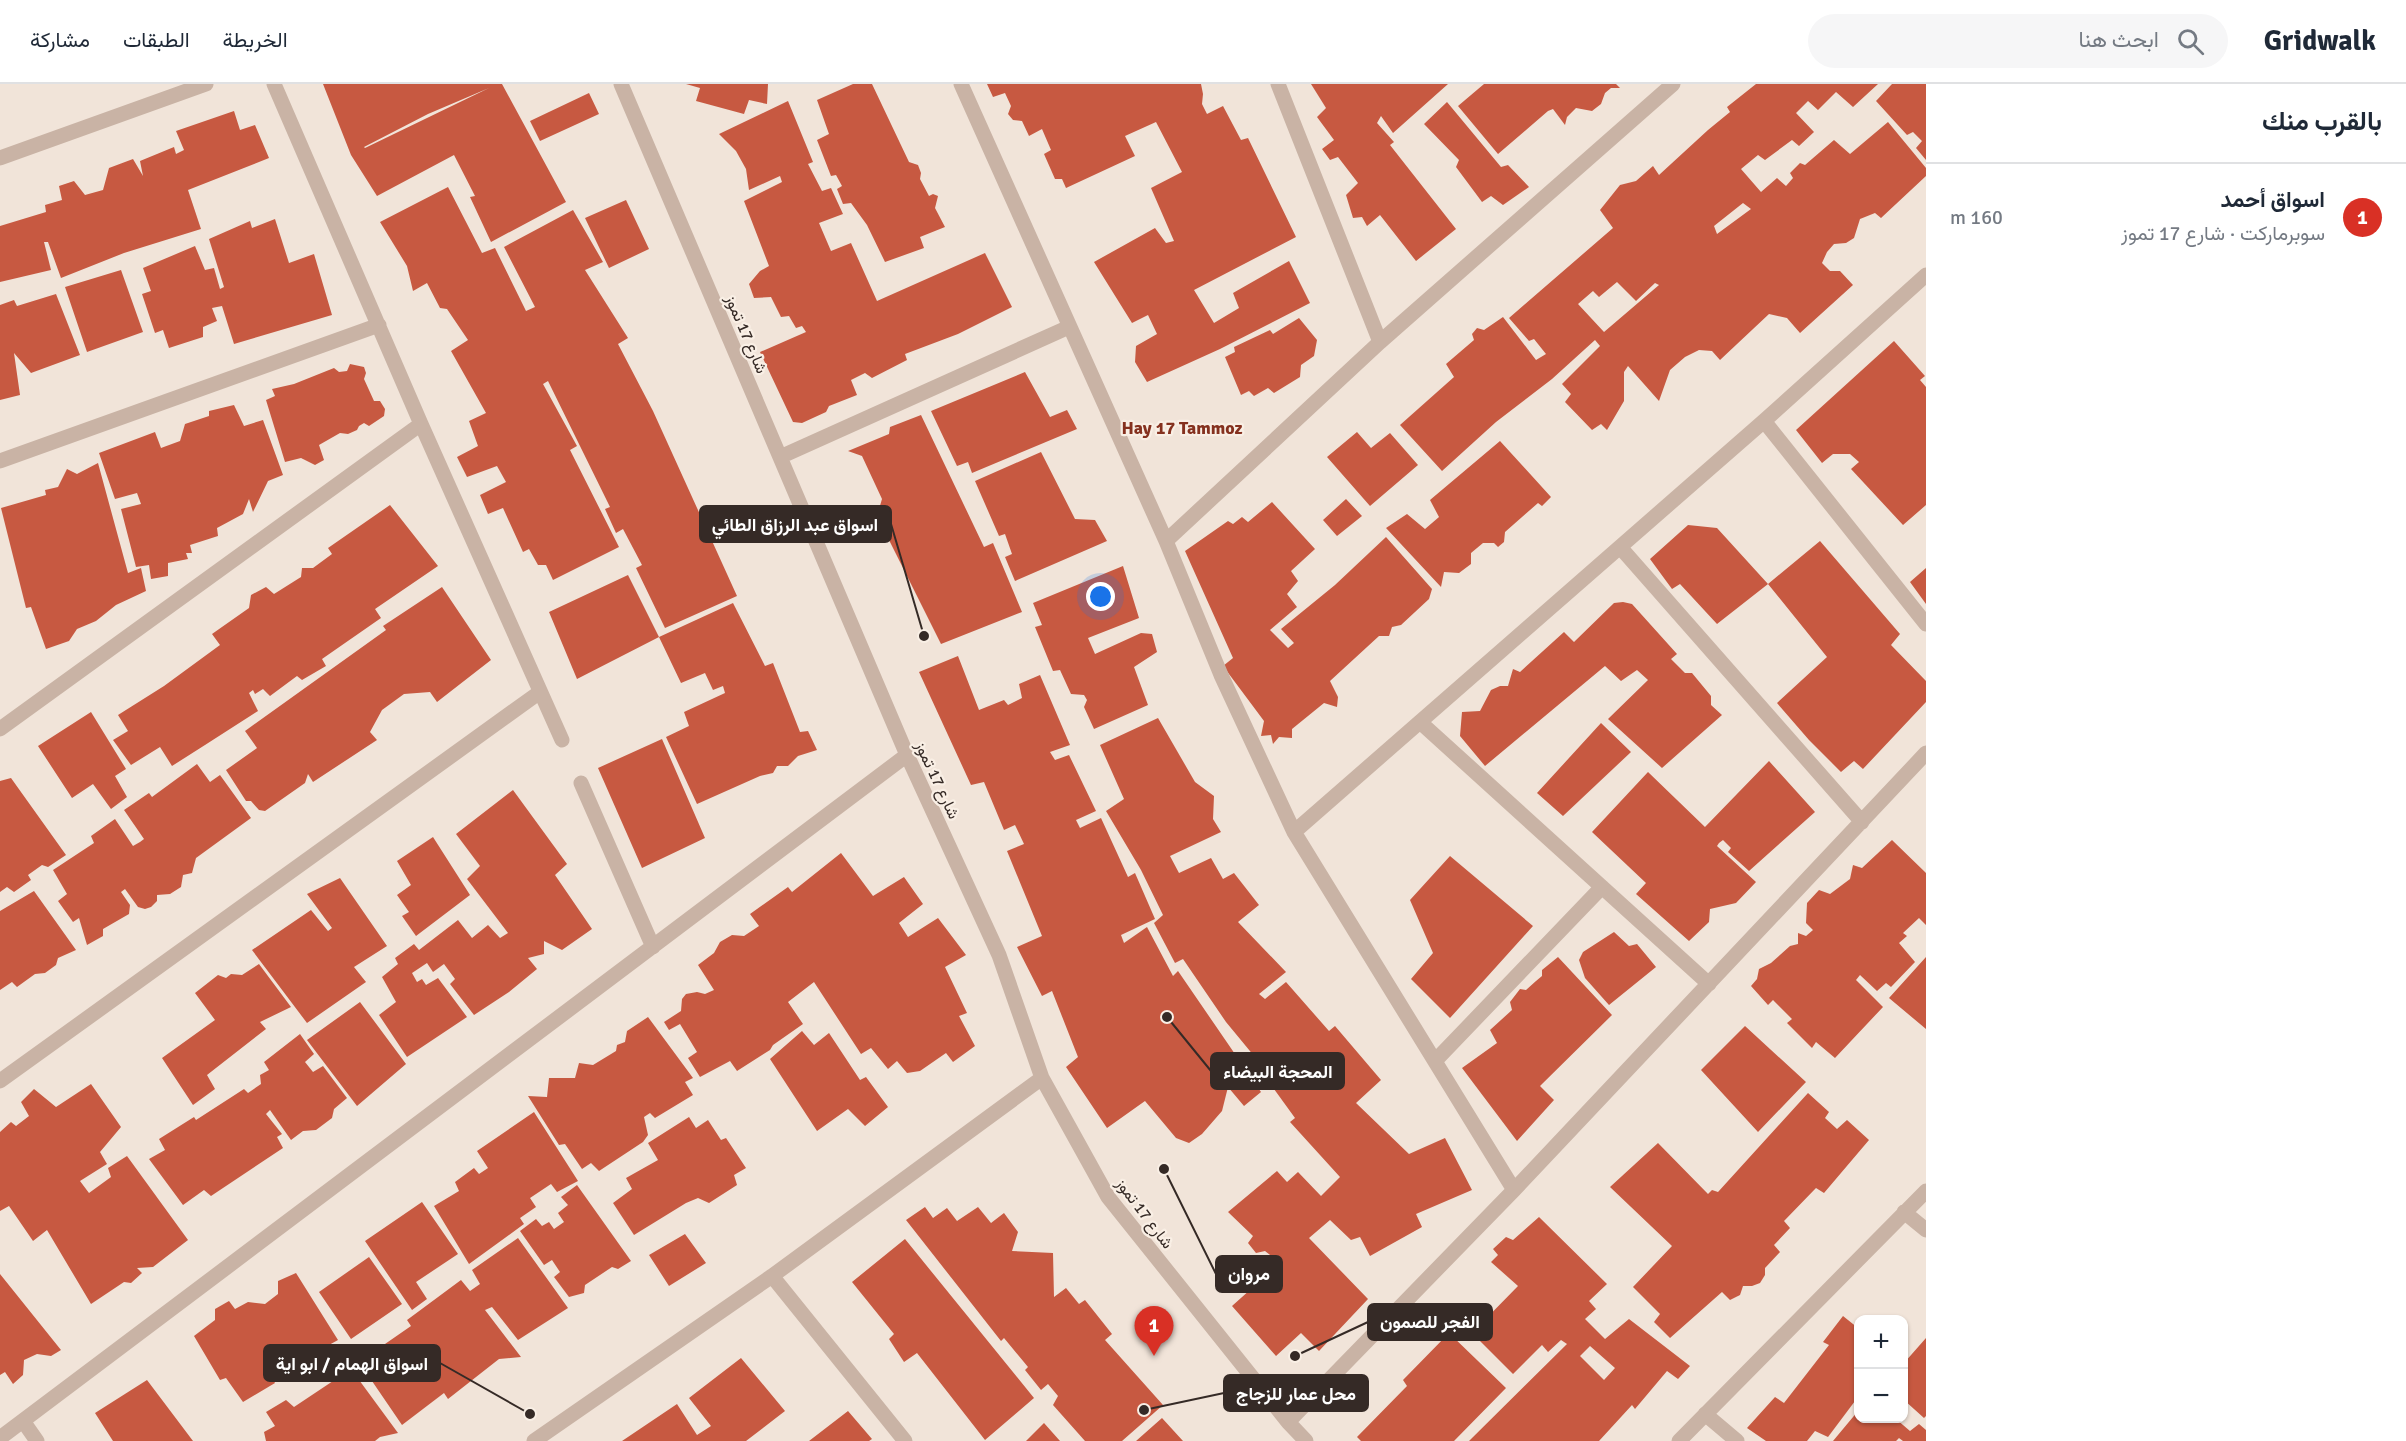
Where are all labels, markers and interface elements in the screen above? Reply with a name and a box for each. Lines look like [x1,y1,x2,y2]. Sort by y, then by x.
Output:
search box [1808,14,2228,68]
text: Gridwalk [2264,24,2376,58]
icon: search [2174,25,2207,58]
text: ابحث هنا [2078,26,2159,53]
text: مشاركة [30,27,90,53]
text: الطبقات [123,27,190,53]
text: الخريطة [223,27,288,53]
text: بالقرب منك [2262,106,2382,138]
text: اسواق أحمد [2220,186,2325,213]
text: 160 m [1950,205,2003,230]
text: 1 [2357,205,2368,230]
text: سوبرماركت · شارع 17 تموز [2121,221,2325,246]
street label: شارع 17 تموز [719,291,772,377]
district label: Hay 17 Tammoz [1121,417,1243,439]
callout: اسواق عبد الرزاق الطائي [700,506,891,542]
text: اسواق عبد الرزاق الطائي [712,514,878,540]
your location [1086,582,1115,611]
street label: شارع 17 تموز [909,738,964,823]
callout: المحجة البيضاء [1211,1053,1344,1089]
text: المحجة البيضاء [1223,1061,1333,1083]
street label: شارع 17 تموز [1110,1174,1177,1253]
callout: مروان [1216,1256,1282,1292]
text: مروان [1228,1263,1270,1285]
callout: الفجر للصمون [1368,1304,1492,1340]
pin: 1 [1134,1306,1174,1356]
text: الفجر للصمون [1380,1311,1480,1333]
map controls [1854,1315,1908,1423]
button: + [1854,1315,1908,1369]
callout: اسواق الهمام / ابو اية [264,1345,440,1381]
text: اسواق الهمام / ابو اية [276,1353,428,1376]
button: − [1854,1369,1908,1423]
callout: محل عمار للزجاج [1224,1375,1368,1411]
text: محل عمار للزجاج [1236,1383,1356,1406]

